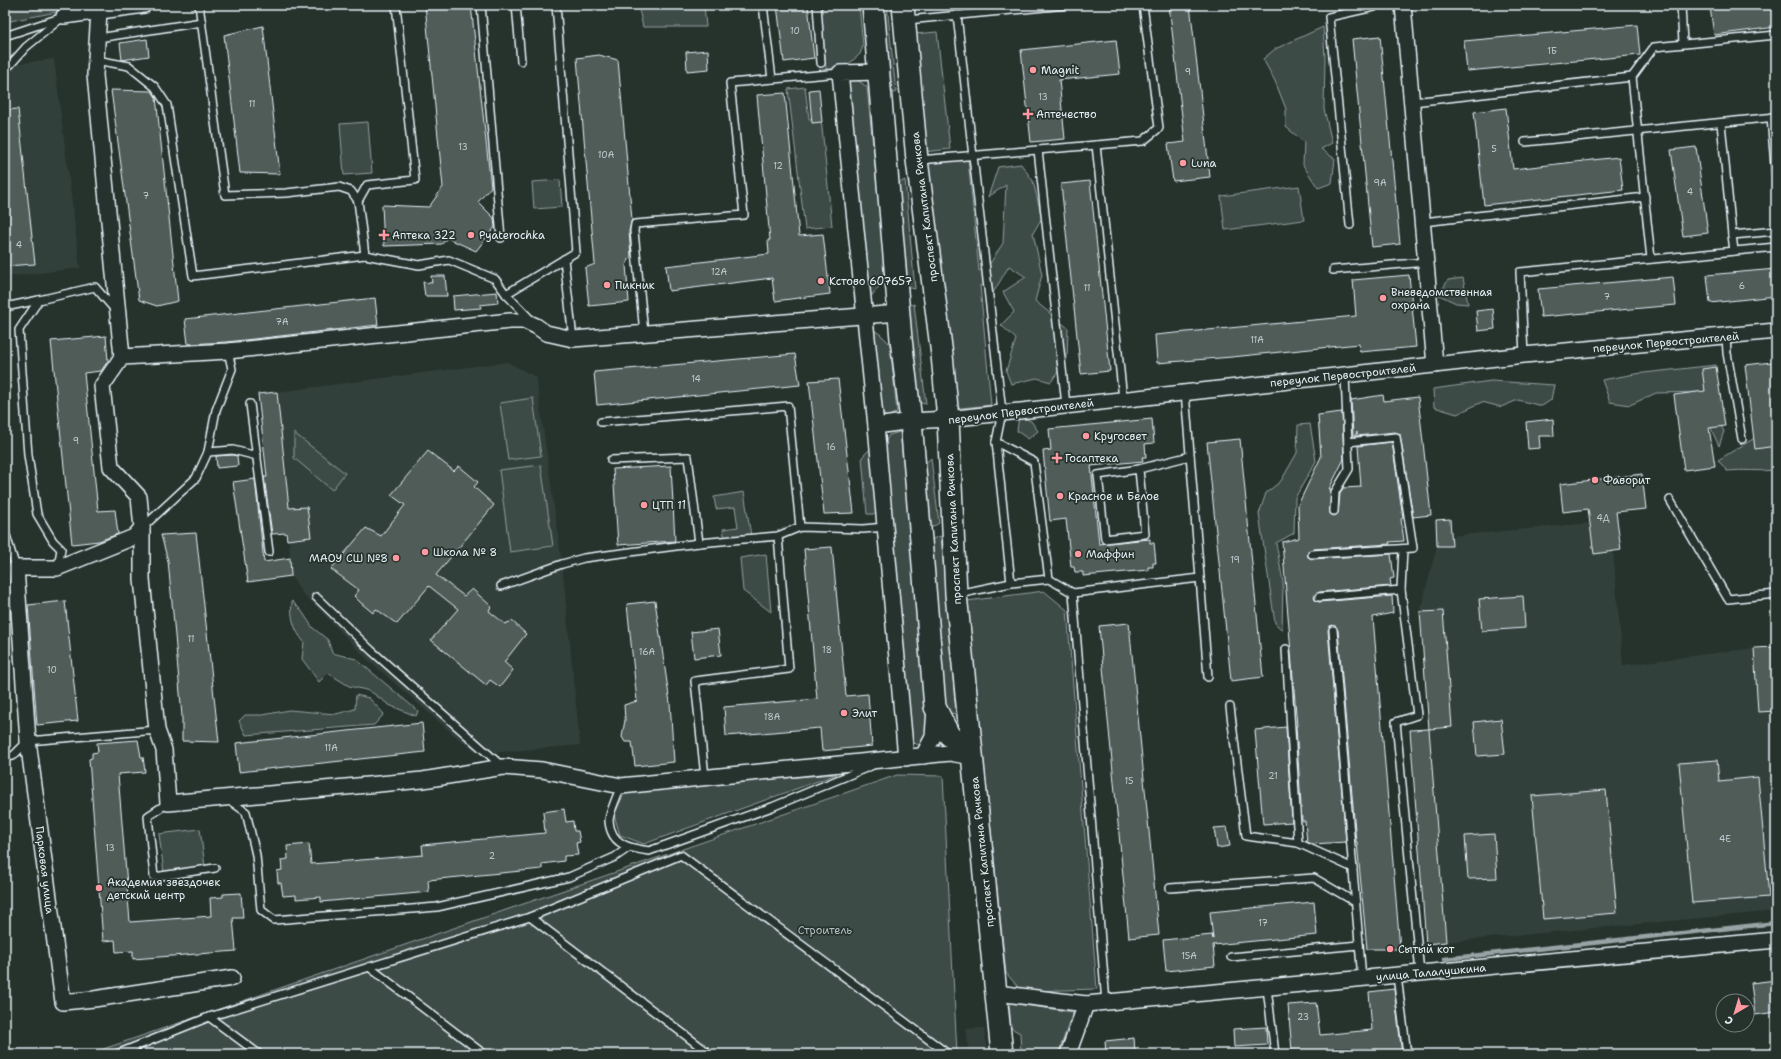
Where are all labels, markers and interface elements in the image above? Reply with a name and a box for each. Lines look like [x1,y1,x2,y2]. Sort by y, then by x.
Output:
house number: 10 [790,25,800,37]
house number: 1Б [1547,45,1557,57]
place label: Magnit [1041,63,1080,78]
marker: Magnit [1028,65,1038,75]
house number: 9 [1185,66,1191,78]
house number: 13 [1038,91,1048,103]
house number: 11 [248,98,256,110]
place label: Аптечество [1036,107,1097,122]
marker: Аптечество [1023,109,1033,119]
street label: проспект Капитана Рачкова [908,131,941,283]
house number: 13 [458,141,468,153]
house number: 5 [1491,143,1497,155]
house number: 10А [598,149,615,161]
place label: Luna [1191,156,1217,171]
marker: Luna [1178,158,1188,168]
house number: 12 [773,160,783,172]
house number: 9А [1374,177,1387,189]
house number: 4 [1687,186,1693,198]
house number: 7 [143,190,149,202]
place label: Аптека 322 [392,228,456,243]
place label: Pyaterochka [479,228,545,243]
marker: Аптека 322 [379,230,389,240]
marker: Pyaterochka [466,230,476,240]
house number: 4 [16,239,22,251]
house number: 12А [711,266,728,278]
place label: Кстово 607657 [829,274,912,289]
marker: Кстово 607657 [816,276,826,286]
place label: Пикник [615,278,655,293]
marker: Пикник [602,280,612,290]
house number: 6 [1739,280,1745,292]
house number: 11 [1083,282,1091,294]
place label: Вневедомственная охрана [1391,285,1492,313]
house number: 7 [1604,291,1610,303]
marker: Вневедомственная охрана [1378,293,1388,303]
house number: 7А [276,316,289,328]
street label: переулок Первостроителей [1592,329,1740,356]
house number: 11А [1250,334,1264,346]
street label: переулок Первостроителей [1269,360,1417,391]
house number: 14 [691,373,701,385]
street label: переулок Первостроителей [947,395,1095,428]
place label: Кругосвет [1094,429,1147,444]
marker: Кругосвет [1081,431,1091,441]
house number: 9 [73,435,79,447]
house number: 16 [826,441,836,453]
place label: Госаптека [1065,451,1118,466]
street label: проспект Капитана Рачкова [942,453,965,605]
marker: Госаптека [1052,453,1062,463]
place label: Фаворит [1603,473,1651,488]
marker: Фаворит [1590,475,1600,485]
place label: Красное и Белое [1068,489,1159,504]
marker: Красное и Белое [1055,491,1065,501]
place label: ЦТП 11 [652,498,686,513]
marker: ЦТП 11 [639,500,649,510]
house number: 4Д [1596,512,1610,524]
place label: Школа № 8 [433,545,497,560]
marker: Школа № 8 [420,547,430,557]
place label: Маффин [1086,547,1134,562]
marker: Маффин [1073,549,1083,559]
place label: МАОУ СШ №8 [309,551,388,566]
marker: МАОУ СШ №8 [391,553,401,563]
house number: 19 [1230,554,1240,566]
house number: 11 [187,633,195,645]
house number: 18 [822,644,832,656]
house number: 16А [639,646,656,658]
house number: 10 [47,664,57,676]
place label: Элит [852,706,878,721]
marker: Элит [839,708,849,718]
house number: 18А [764,711,781,723]
house number: 11А [324,742,338,754]
house number: 21 [1268,770,1278,782]
house number: 15 [1124,775,1134,787]
street label: проспект Капитана Рачкова [967,776,998,928]
street label: Парковая улица [32,825,57,915]
house number: 4Е [1719,833,1731,845]
house number: 13 [105,842,115,854]
house number: 2 [489,850,495,862]
place label: Академия звездочек детский центр [107,875,221,903]
marker: Академия звездочек детский центр [94,883,104,893]
house number: 17 [1258,917,1268,929]
park label: Строитель [798,923,853,938]
place label: Сытый кот [1398,942,1455,957]
marker: Сытый кот [1385,944,1395,954]
house number: 15А [1181,950,1197,962]
street label: улица Талалушкина [1375,960,1487,985]
north arrow [1715,993,1755,1033]
house number: 23 [1297,1011,1309,1023]
text: С [1722,1012,1736,1028]

